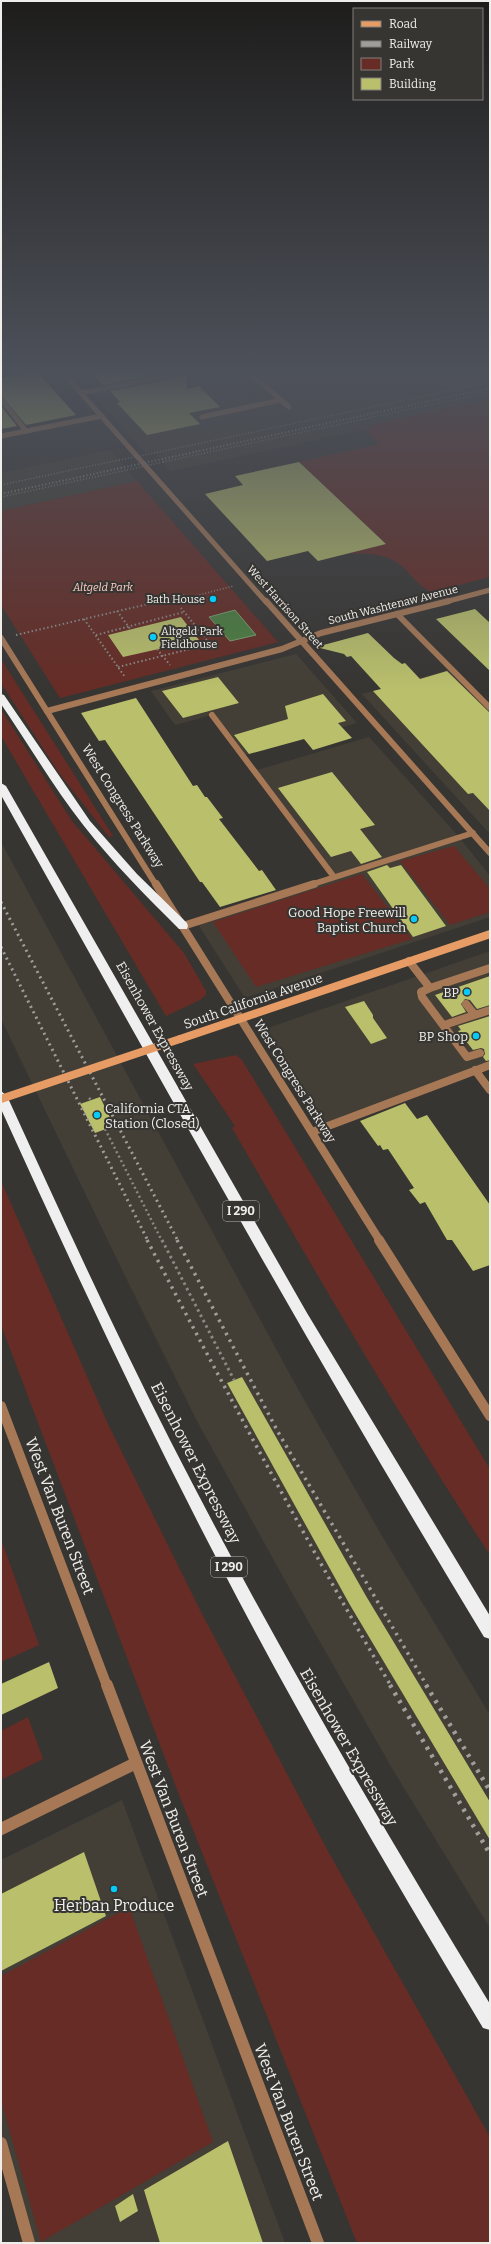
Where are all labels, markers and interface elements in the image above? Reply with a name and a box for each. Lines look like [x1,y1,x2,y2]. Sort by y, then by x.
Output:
legend [353,8,483,100]
text: Road [389,17,417,31]
text: Railway [389,37,433,51]
text: Park [389,57,415,71]
text: Building [389,77,436,91]
street label: West Harrison Street [244,563,326,651]
park label: Altgeld Park [72,581,134,594]
street label: South Washtenaw Avenue [327,583,459,627]
place label: Bath House [146,593,205,606]
marker: Bath House [208,594,218,604]
place label: Altgeld Park Fieldhouse [161,625,224,651]
marker: Altgeld Park Fieldhouse [148,632,158,642]
street label: West Congress Parkway [79,742,167,870]
place label: Good Hope Freewill Baptist Church [288,905,406,935]
marker: Good Hope Freewill Baptist Church [409,914,419,924]
street label: Eisenhower Expressway [113,959,197,1093]
street label: South California Avenue [182,970,324,1032]
place label: BP [443,985,459,1000]
marker: BP [462,987,472,997]
street label: West Congress Parkway [251,1017,339,1145]
place label: BP Shop [419,1029,468,1044]
marker: BP Shop [471,1031,481,1041]
place label: California CTA Station (Closed) [105,1101,199,1131]
marker: California CTA Station (Closed) [92,1110,102,1120]
road number: I 290 [223,1201,259,1221]
street label: Eisenhower Expressway [147,1379,245,1547]
street label: West Van Buren Street [21,1435,99,1597]
road number: I 290 [211,1557,247,1577]
street label: Eisenhower Expressway [296,1665,402,1830]
street label: West Van Buren Street [135,1738,213,1900]
marker: Herban Produce [109,1884,119,1894]
place label: Herban Produce [54,1896,174,1915]
street label: West Van Buren Street [250,2041,328,2203]

